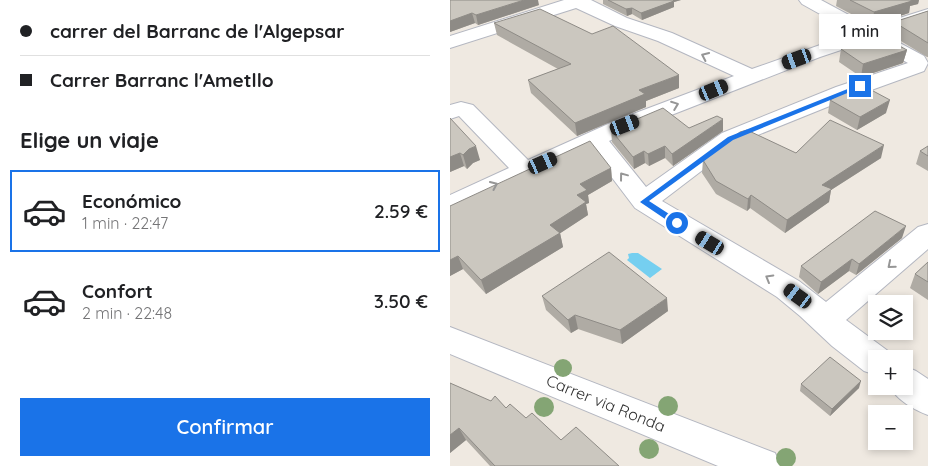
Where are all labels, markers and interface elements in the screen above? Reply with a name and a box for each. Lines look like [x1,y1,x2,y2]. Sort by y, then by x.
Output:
callout: 1 min [819,13,901,48]
text: carrer del Barranc de l'Algepsar [50,19,344,43]
text: 1 min [841,21,879,41]
car [780,47,813,71]
one-way arrow [701,52,710,62]
text: Carrer Barranc l'Ametllo [50,68,274,92]
route end [849,75,871,97]
car [697,77,730,103]
one-way arrow [670,101,679,112]
car [608,113,641,137]
text: Elige un viaje [20,126,159,154]
car [526,150,559,176]
one-way arrow [620,172,629,182]
one-way arrow [489,180,498,191]
icon: car [22,189,67,234]
text: Económico [82,189,181,213]
text: 2.59 € [374,199,428,223]
route start [666,212,688,234]
text: 1 min · 22:47 [82,213,168,233]
car [693,229,726,257]
one-way arrow [888,260,897,268]
one-way arrow [766,274,775,284]
icon: car [22,279,67,324]
text: Confort [82,279,153,303]
car [781,281,814,311]
text: 3.50 € [374,289,428,313]
map controls [868,295,913,450]
button: layers [868,295,913,340]
text: 2 min · 22:48 [82,303,172,323]
button: + [868,350,913,395]
street label: Carrer via Ronda [544,370,668,436]
button: Confirmar [20,398,430,456]
button: − [868,405,913,450]

